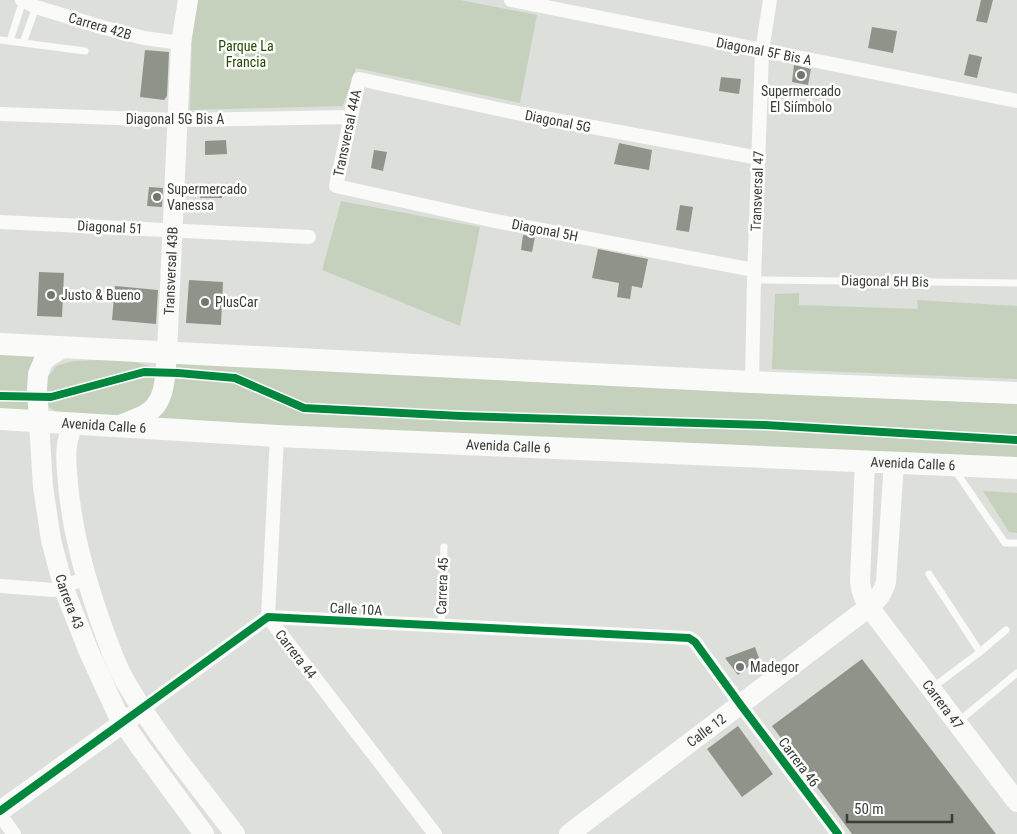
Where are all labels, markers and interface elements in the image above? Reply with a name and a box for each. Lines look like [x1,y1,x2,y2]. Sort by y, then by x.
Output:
street label: Carrera 42B [67,9,133,43]
street label: Diagonal 5F Bis A [715,34,813,68]
park label: Parque La Francia [218,38,274,70]
marker: Supermercado El Siímbolo [795,69,807,81]
place label: Supermercado El Siímbolo [761,83,841,115]
street label: Transversal 44A [330,88,364,178]
street label: Diagonal 5G [524,107,592,135]
street label: Diagonal 5G Bis A [126,111,224,127]
street label: Transversal 47 [748,150,766,232]
place label: Supermercado Vanessa [167,181,247,213]
marker: Supermercado Vanessa [151,191,163,203]
street label: Diagonal 5H [510,216,580,244]
street label: Diagonal 51 [77,217,143,237]
street label: Transversal 43B [161,226,181,315]
street label: Diagonal 5H Bis [841,272,929,290]
place label: Justo & Bueno [61,287,141,303]
marker: Justo & Bueno [45,289,57,301]
place label: PlusCar [215,294,258,310]
marker: PlusCar [199,296,211,308]
street label: Avenida Calle 6 [61,415,147,436]
street label: Avenida Calle 6 [466,436,551,456]
street label: Avenida Calle 6 [870,454,956,473]
street label: Carrera 45 [433,557,451,615]
street label: Carrera 43 [52,572,87,631]
street label: Calle 10A [329,600,383,618]
street label: Carrera 44 [272,626,320,682]
place label: Madegor [750,659,799,675]
marker: Madegor [734,661,746,673]
street label: Carrera 47 [919,677,967,732]
street label: Calle 12 [684,710,729,750]
street label: Carrera 46 [775,734,823,790]
scale bar [847,792,952,824]
text: 50 m [854,800,884,818]

